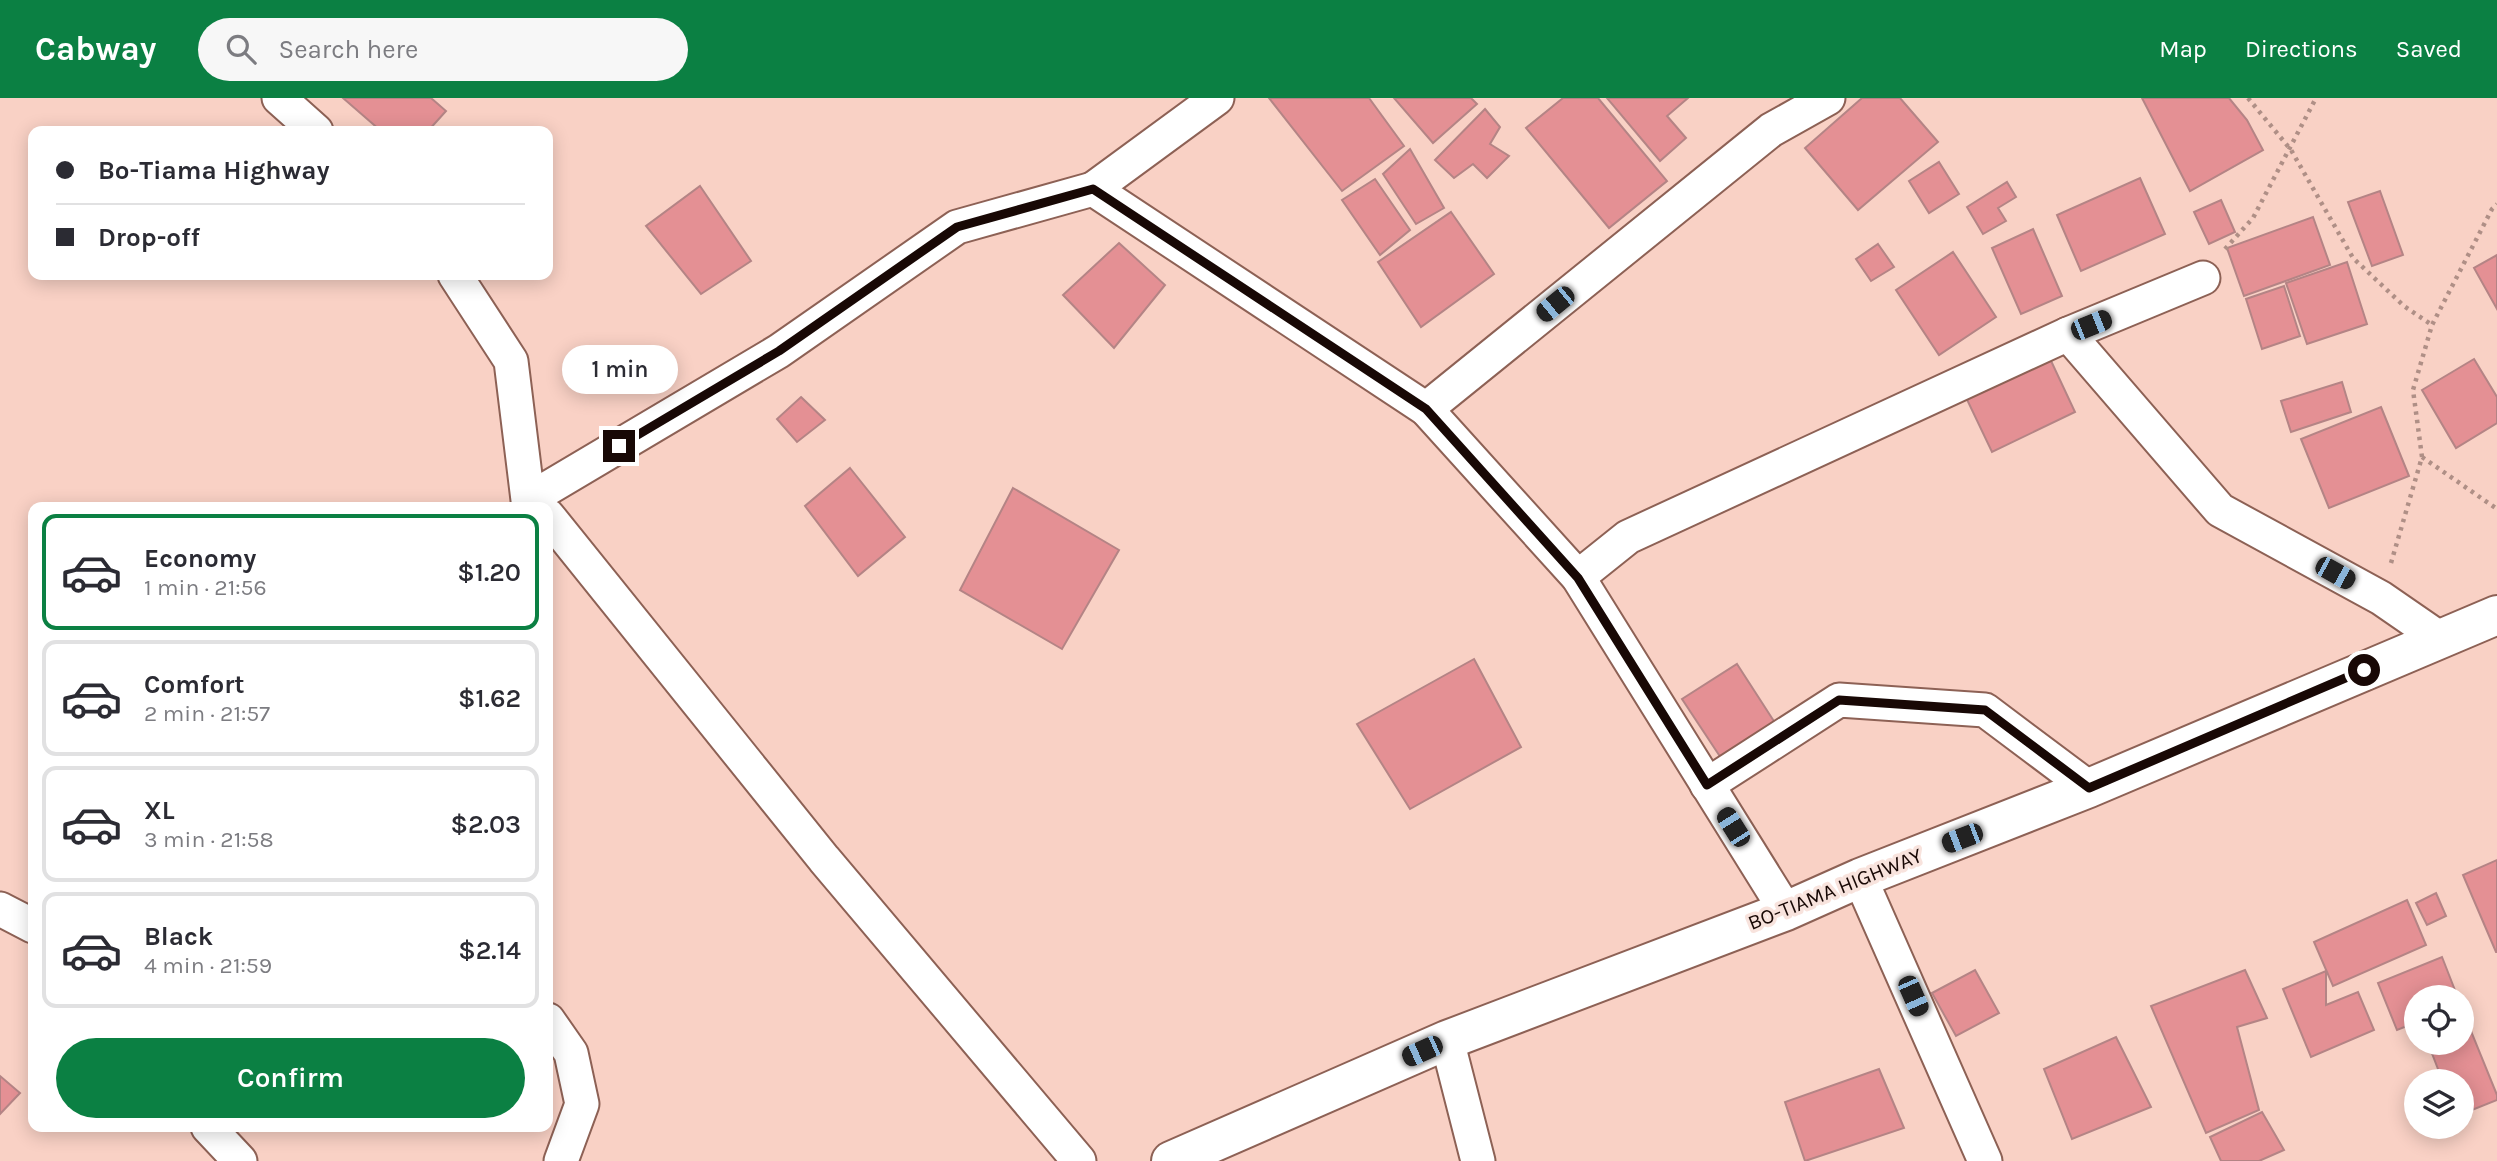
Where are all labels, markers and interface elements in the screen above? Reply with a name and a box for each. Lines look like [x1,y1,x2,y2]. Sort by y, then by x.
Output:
search box [198,18,688,81]
text: Cabway [35,30,156,68]
icon: search [222,30,260,68]
text: Search here [278,34,418,65]
text: Map [2159,35,2207,63]
text: Directions [2245,35,2358,63]
text: Saved [2396,35,2462,63]
text: Bo-Tiama Highway [98,155,330,186]
text: Drop-off [98,222,200,253]
car [1533,283,1578,325]
car [2068,307,2115,343]
callout: 1 min [561,344,677,394]
text: 1 min [591,356,649,383]
route end [603,430,635,462]
icon: car [60,541,123,604]
text: Economy [144,543,256,574]
car [2312,554,2359,592]
text: $1.20 [457,557,521,588]
text: 1 min · 21:56 [144,574,267,601]
route start [2348,654,2380,686]
icon: car [60,667,123,730]
text: Comfort [144,669,245,700]
text: $1.62 [458,683,521,714]
text: 2 min · 21:57 [144,700,270,727]
icon: car [60,793,123,856]
text: XL [144,795,175,826]
car [1713,804,1754,850]
text: $2.03 [451,809,521,840]
car [1939,821,1986,855]
text: 3 min · 21:58 [144,826,274,853]
street label: BO-TIAMA HIGHWAY [1744,843,1926,935]
icon: car [60,919,123,982]
text: Black [144,921,213,952]
text: $2.14 [458,935,521,966]
text: 4 min · 21:59 [144,952,272,979]
car [1895,973,1932,1019]
map controls [2404,985,2474,1139]
button: locate [2404,985,2474,1055]
car [1399,1033,1446,1069]
button: Confirm [56,1038,525,1118]
button: layers [2404,1069,2474,1139]

